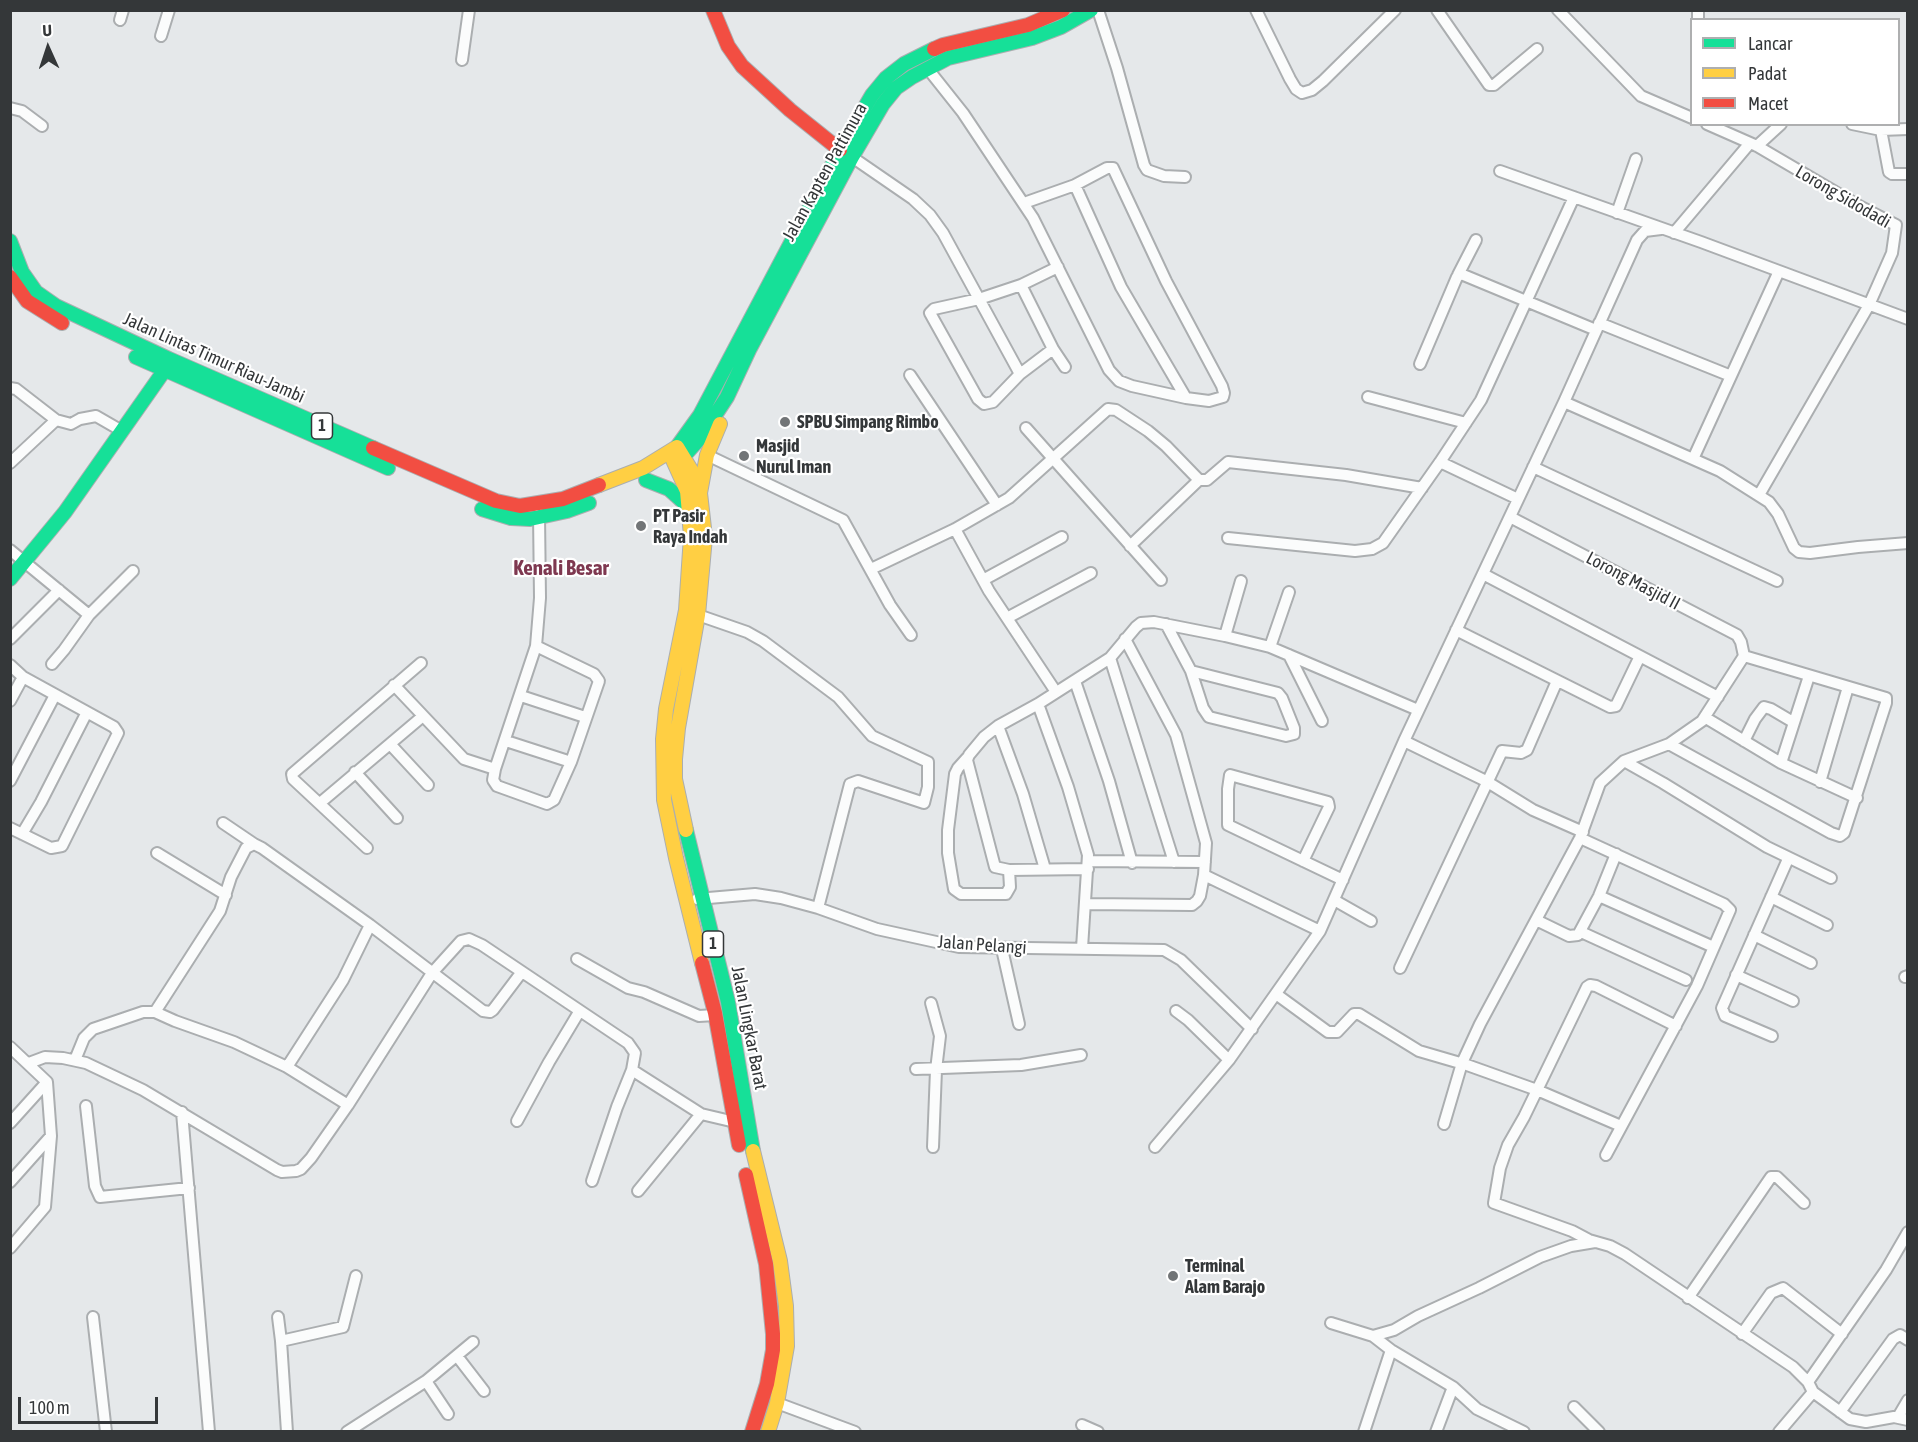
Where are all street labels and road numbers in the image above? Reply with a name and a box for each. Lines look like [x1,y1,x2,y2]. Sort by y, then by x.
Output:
street label: Jalan Kapten Pattimura [778,99,872,245]
street label: Lorong Sidodadi [1792,161,1894,233]
street label: Jalan Lintas Timur Riau-Jambi [120,308,308,408]
road number: 1 [312,413,332,439]
street label: Lorong Masjid II [1582,547,1684,615]
road number: 1 [702,931,724,957]
street label: Jalan Pelangi [937,931,1027,959]
street label: Jalan Lingkar Barat [726,964,772,1092]

